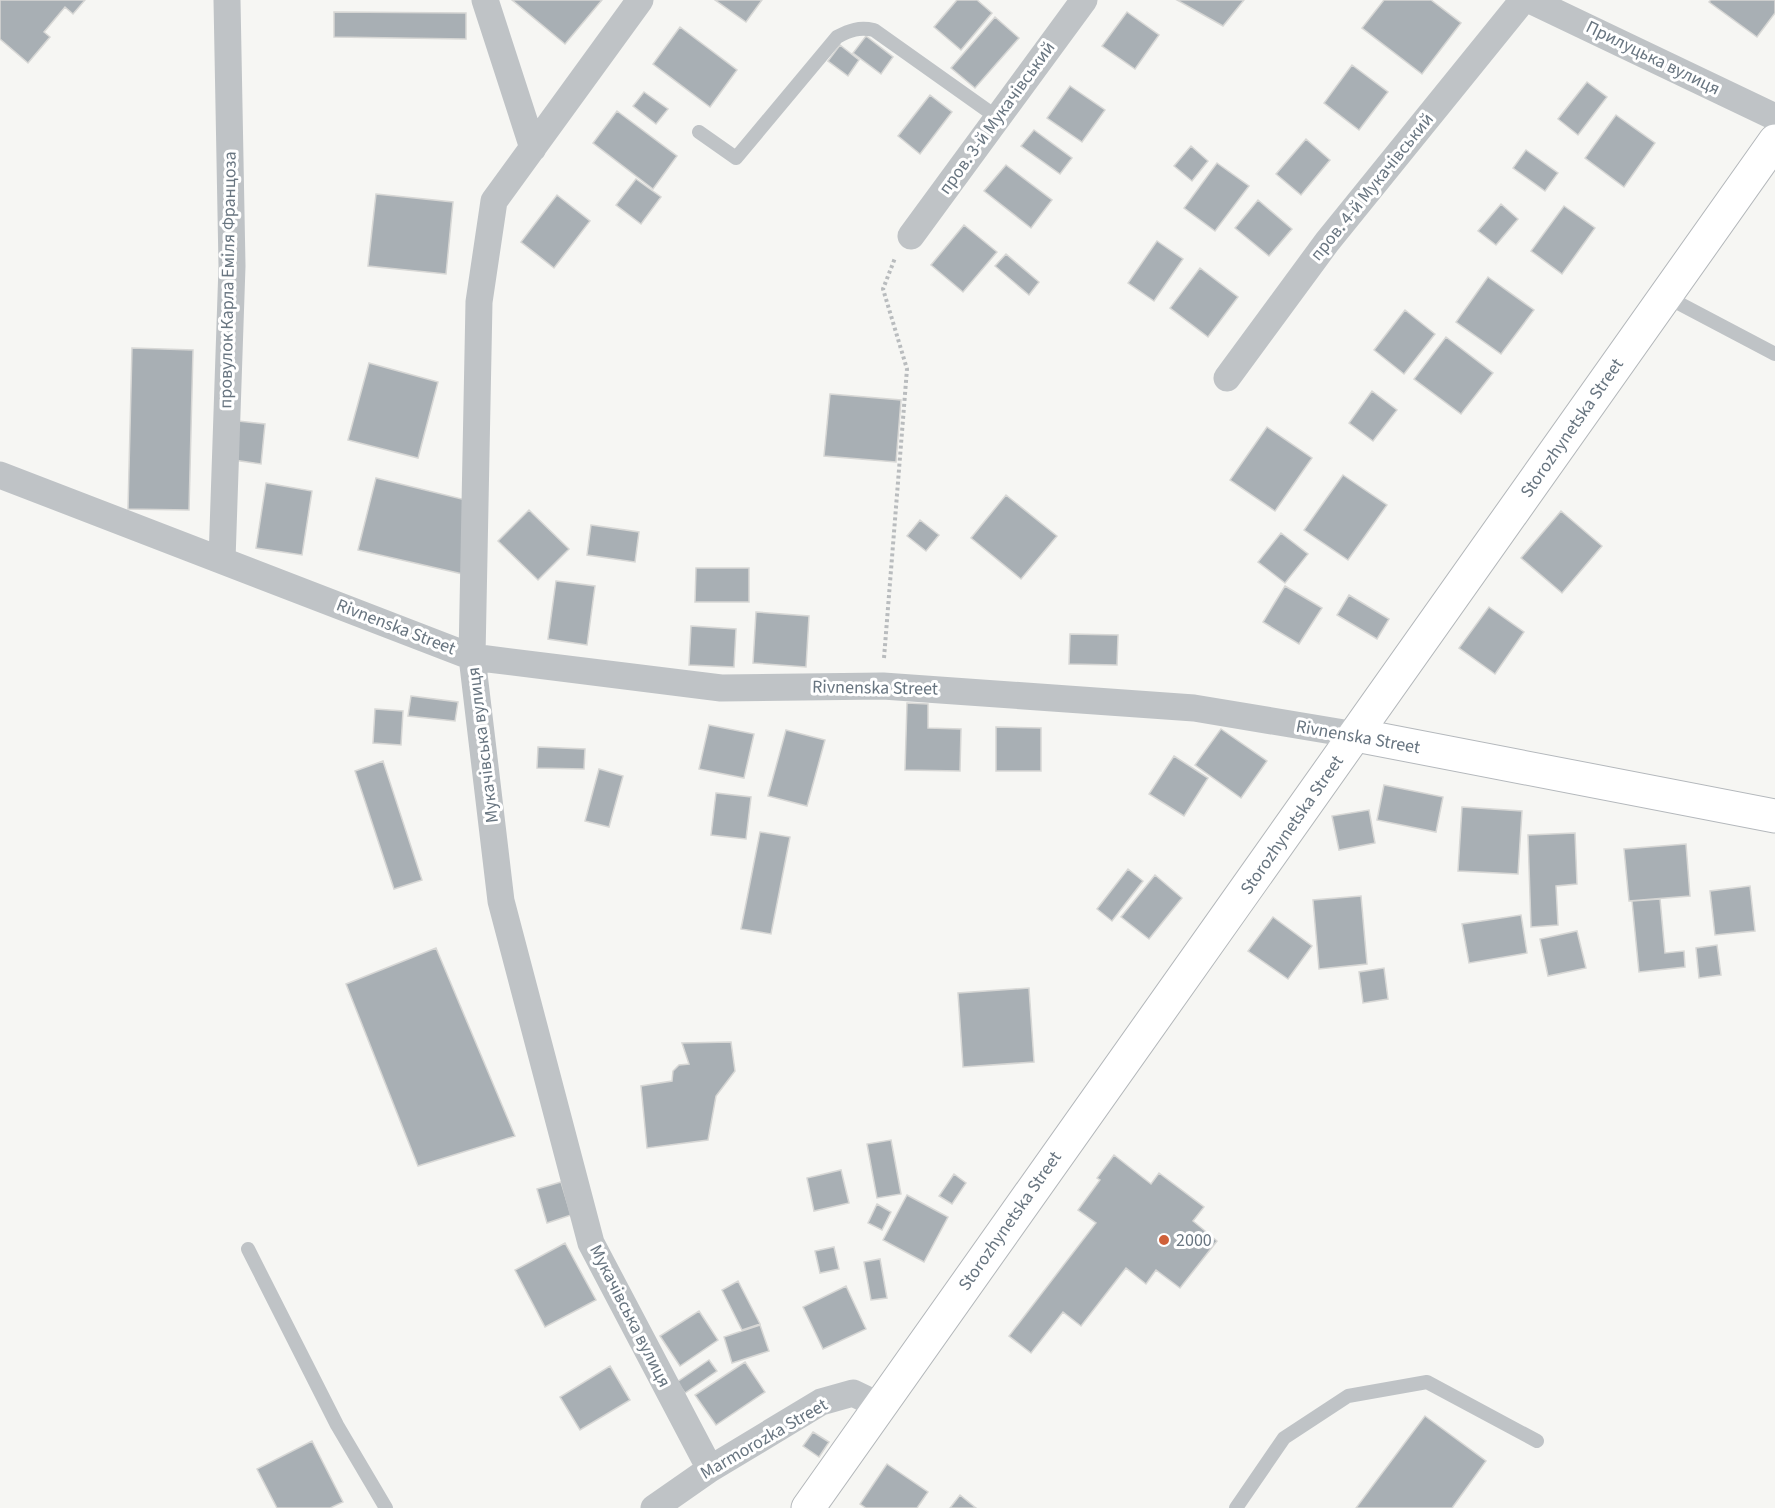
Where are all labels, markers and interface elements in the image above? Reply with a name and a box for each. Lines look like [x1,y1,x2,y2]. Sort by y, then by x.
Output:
street label: Прилуцька вулиця [1582,15,1724,101]
street label: пров. 3-й Мукачівський [933,36,1061,200]
street label: пров. 4-й Мукачівський [1305,108,1439,266]
street label: провулок Карла Еміля Францоза [213,151,243,409]
street label: Storozhynetska Street [1514,353,1630,503]
street label: Rivnenska Street [333,593,459,661]
street label: Мукачівська вулиця [461,666,505,824]
street label: Rivnenska Street [812,674,938,702]
street label: Rivnenska Street [1294,714,1422,760]
street label: Storozhynetska Street [1234,750,1350,900]
street label: Storozhynetska Street [952,1146,1068,1296]
place label: 2000 [1176,1228,1212,1253]
marker: 2000 [1157,1233,1171,1247]
street label: Мукачівська вулиця [583,1240,677,1392]
street label: Marmorozka Street [696,1392,832,1486]

